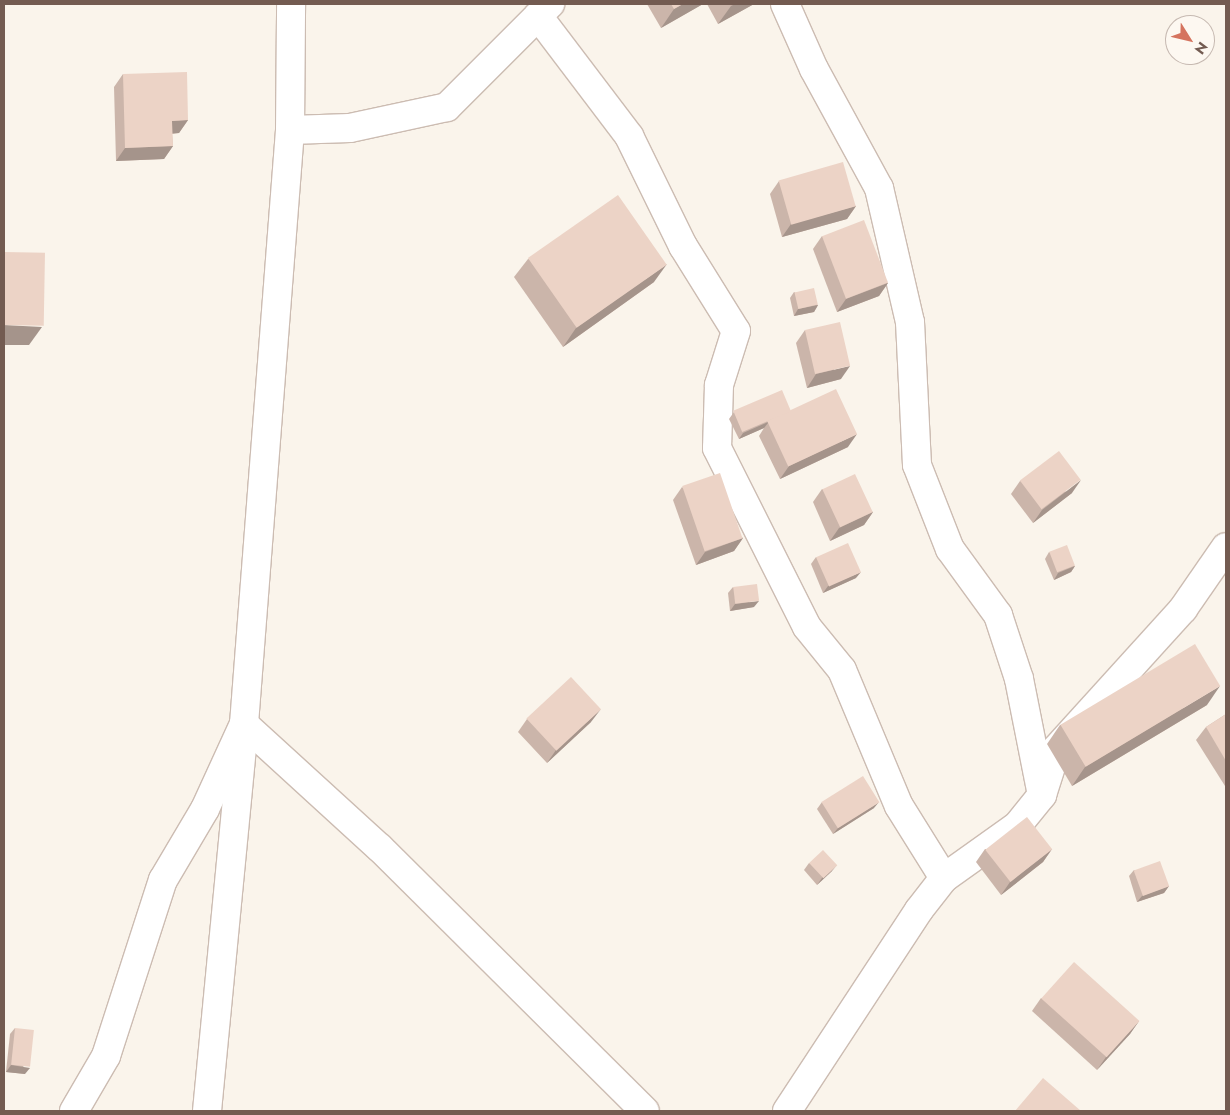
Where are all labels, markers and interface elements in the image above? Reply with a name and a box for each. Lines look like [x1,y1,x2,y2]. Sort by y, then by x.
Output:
north arrow [1165,15,1215,65]
text: N [1190,38,1213,59]

